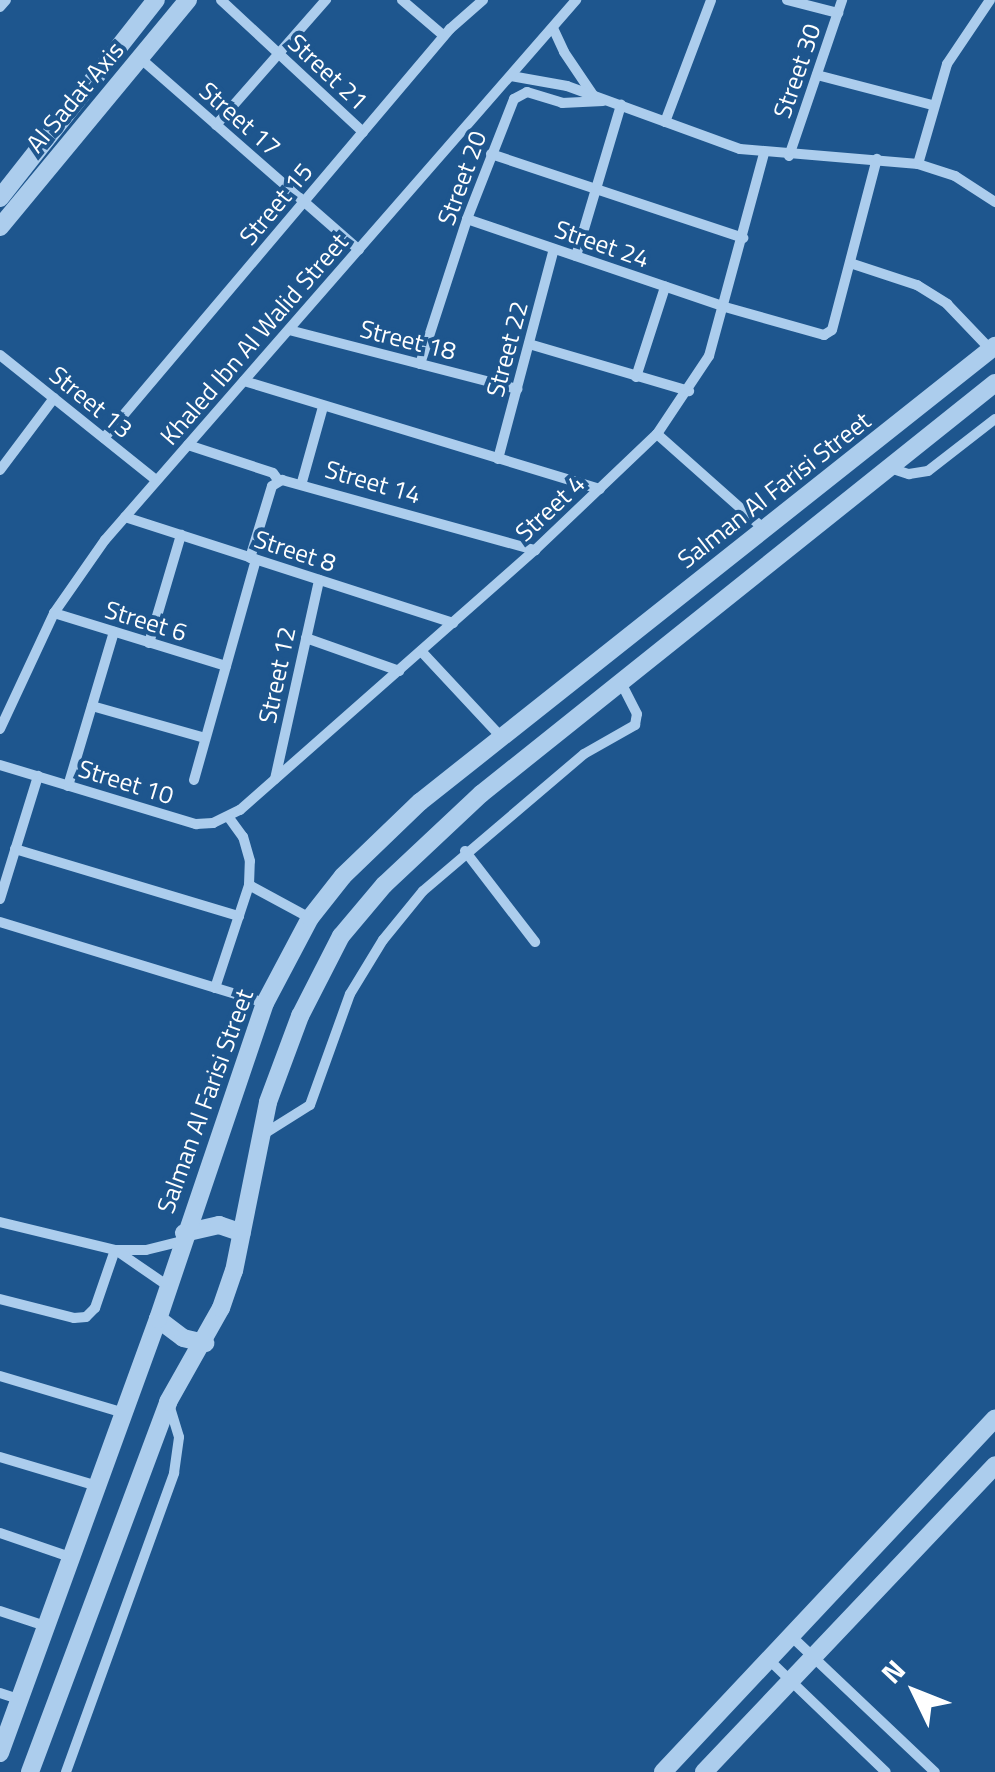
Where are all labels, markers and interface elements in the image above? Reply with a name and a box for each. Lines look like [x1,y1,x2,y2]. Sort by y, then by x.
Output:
street label: Street 30 [767,20,827,122]
street label: Street 21 [282,28,374,116]
street label: Al Sadat Axis [20,35,130,159]
street label: Street 17 [193,76,287,162]
street label: Street 20 [431,127,493,229]
street label: Street 15 [233,157,319,251]
street label: Street 24 [551,214,653,274]
street label: Khaled Ibn Al Walid Street [154,227,354,451]
street label: Street 22 [480,298,534,400]
street label: Street 18 [357,314,459,366]
street label: Street 13 [43,360,139,444]
street label: Salman Al Farisi Street [672,405,876,575]
street label: Street 14 [322,454,424,510]
street label: Street 4 [509,468,591,548]
street label: Street 8 [250,524,340,578]
street label: Street 6 [101,594,191,648]
street label: Street 12 [252,624,302,726]
street label: Street 10 [75,753,177,811]
street label: Salman Al Farisi Street [150,985,260,1217]
north arrow [865,1642,965,1742]
text: N [870,1649,915,1693]

